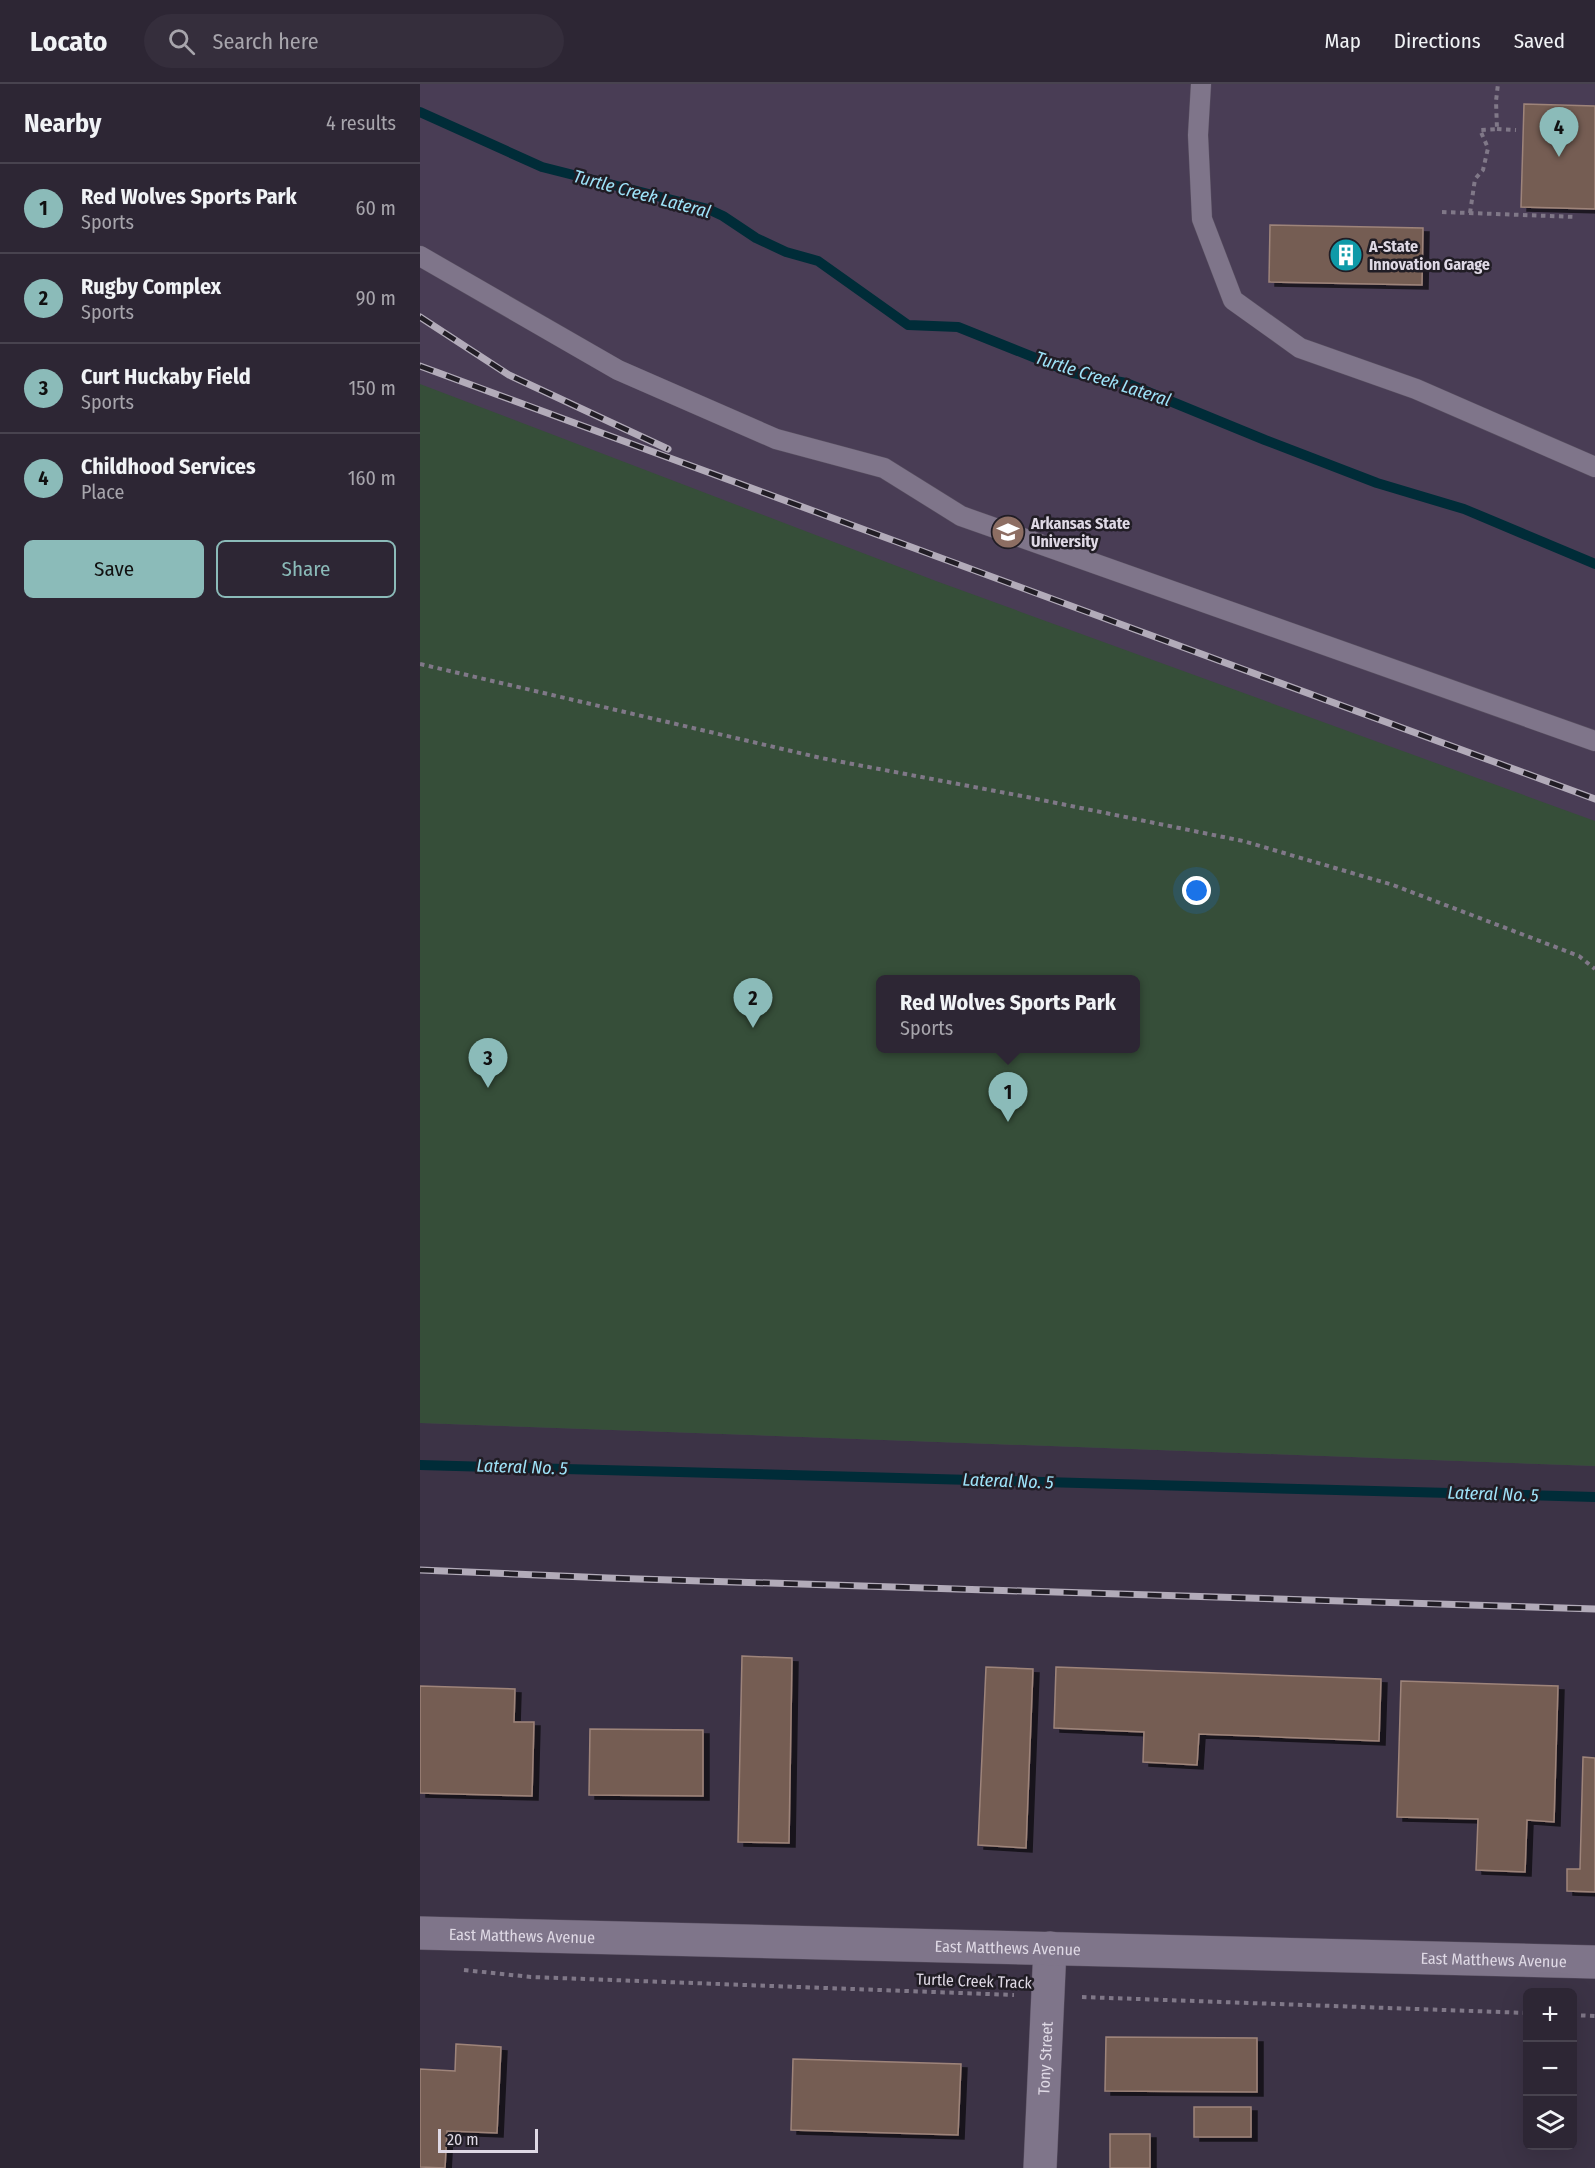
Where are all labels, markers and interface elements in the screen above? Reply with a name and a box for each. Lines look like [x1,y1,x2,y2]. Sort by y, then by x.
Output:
search box [144,14,564,68]
text: Locato [30,25,108,58]
icon: search [165,25,198,58]
text: Search here [213,28,319,55]
text: Map [1324,28,1361,54]
text: Directions [1394,28,1481,54]
text: Saved [1514,28,1565,54]
pin: 4 [1540,107,1578,157]
text: Nearby [24,108,101,139]
text: 4 results [326,111,396,135]
water label: Turtle Creek Lateral [571,165,713,223]
text: Red Wolves Sports Park [81,183,297,210]
text: 1 [39,196,48,220]
text: 60 m [356,196,396,220]
text: Sports [81,210,134,234]
building icon: A-State Innovation Garage [1328,237,1364,273]
place label: A-State Innovation Garage [1368,237,1490,274]
text: Rugby Complex [81,273,221,300]
text: 2 [39,286,48,310]
text: 90 m [356,286,396,310]
text: Sports [81,300,134,324]
water label: Turtle Creek Lateral [1032,347,1174,411]
text: Curt Huckaby Field [81,363,251,390]
text: 3 [39,376,48,400]
text: 150 m [349,376,396,400]
text: Sports [81,390,134,414]
text: Childhood Services [81,453,256,480]
text: 4 [38,466,49,490]
text: 160 m [348,466,396,490]
text: Place [81,480,124,504]
school or university icon: Arkansas State University [990,514,1026,550]
place label: Arkansas State University [1030,514,1130,551]
button: Save [24,540,204,598]
button: Share [216,540,396,598]
your location [1182,876,1211,905]
popup [876,975,1140,1053]
pin: 2 [734,978,772,1028]
text: Red Wolves Sports Park [900,989,1116,1016]
text: Sports [900,1016,953,1040]
pin: 3 [468,1038,508,1088]
pin: 1 [988,1072,1028,1122]
water label: Lateral No. 5 [476,1454,569,1480]
water label: Lateral No. 5 [962,1468,1055,1494]
water label: Lateral No. 5 [1447,1481,1540,1507]
street label: East Matthews Avenue [449,1924,595,1947]
street label: East Matthews Avenue [935,1936,1081,1959]
street label: East Matthews Avenue [1420,1948,1567,1971]
street label: Turtle Creek Track [916,1969,1033,1993]
map controls [1523,1988,1577,2150]
button: + [1523,1988,1577,2042]
street label: Tony Street [1034,2020,1056,2095]
button: − [1523,2042,1577,2096]
button: layers [1523,2096,1577,2150]
scale bar [438,2126,538,2154]
text: 20 m [447,2130,478,2149]

